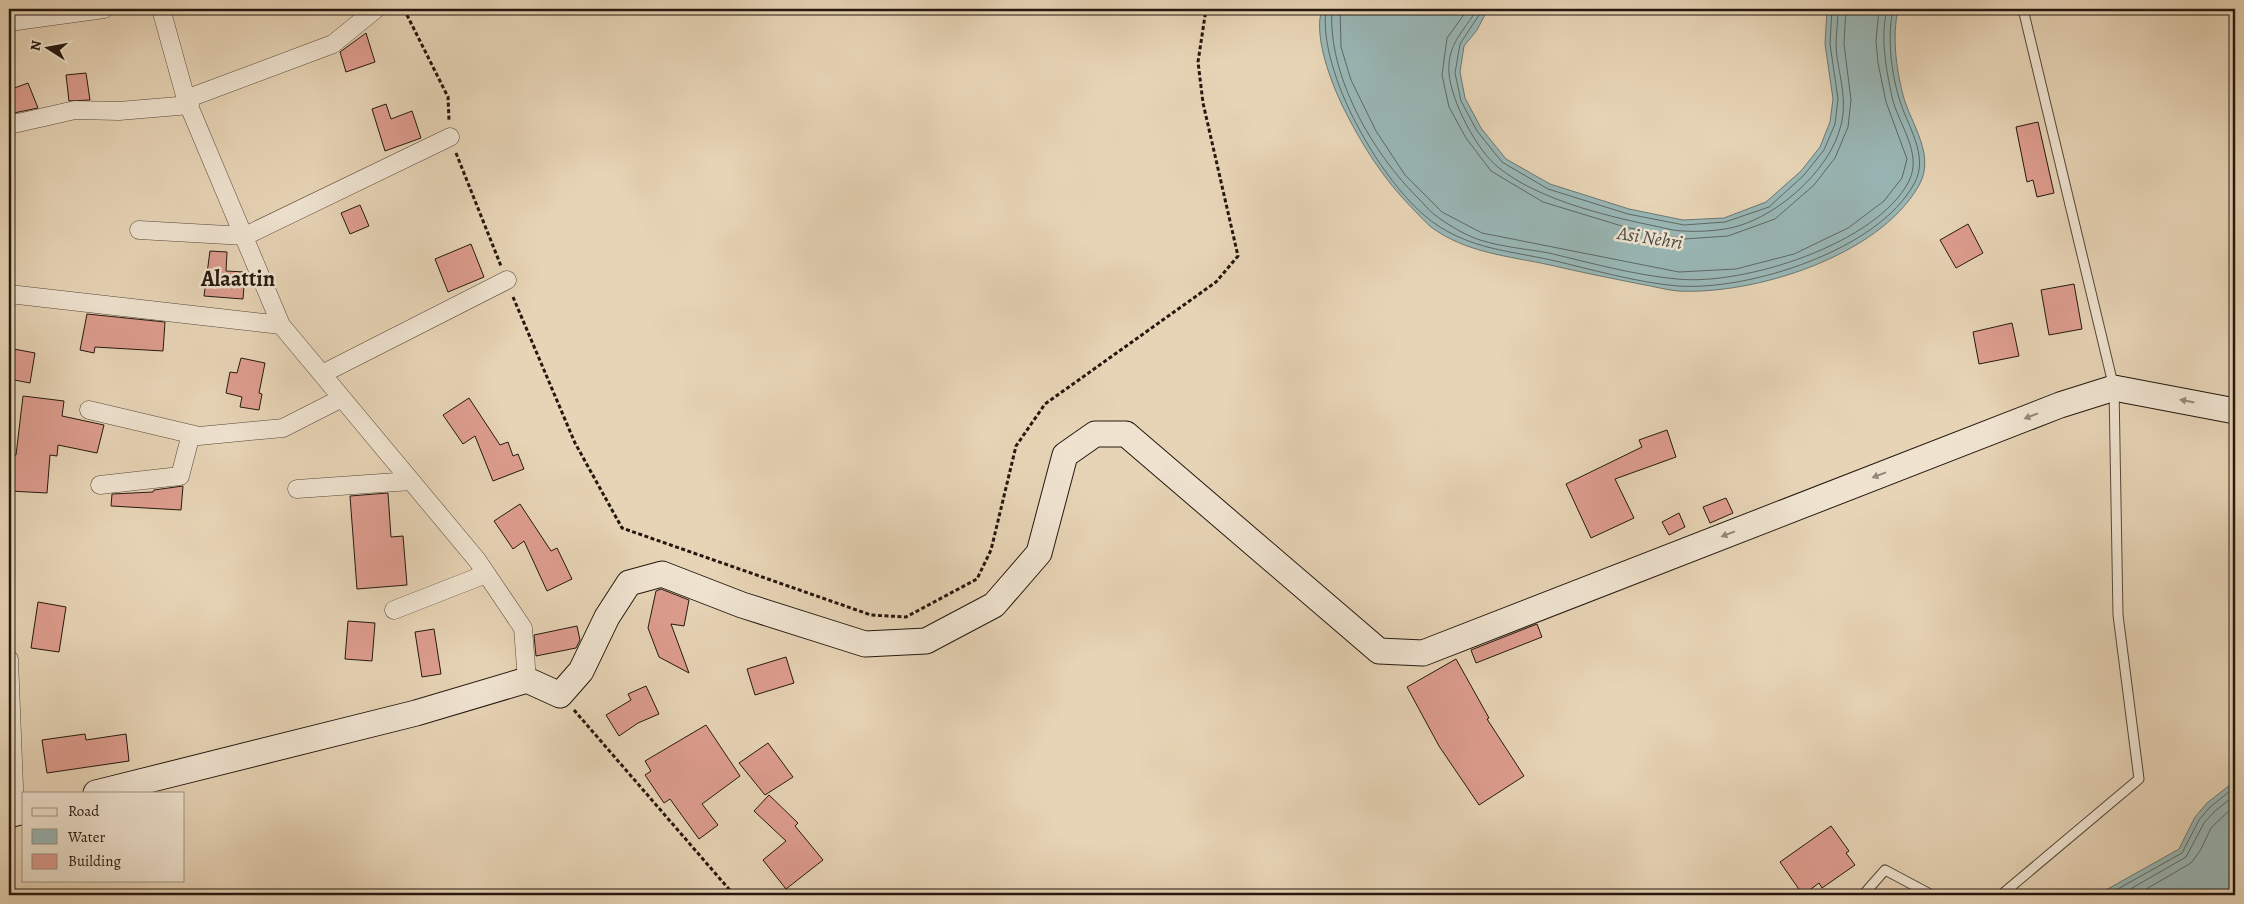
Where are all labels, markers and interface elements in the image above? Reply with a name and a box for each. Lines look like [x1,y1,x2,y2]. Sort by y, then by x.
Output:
north arrow [22,22,72,72]
text: N [25,39,46,52]
water label: Asi Nehri [1615,220,1684,256]
district label: Alaattin [200,264,275,294]
one-way arrow [2179,397,2195,405]
one-way arrow [2023,413,2038,420]
one-way arrow [1871,471,1886,479]
one-way arrow [1720,530,1735,538]
legend [22,792,185,882]
text: Road [68,801,100,821]
text: Water [67,827,105,847]
text: Building [68,851,121,871]

